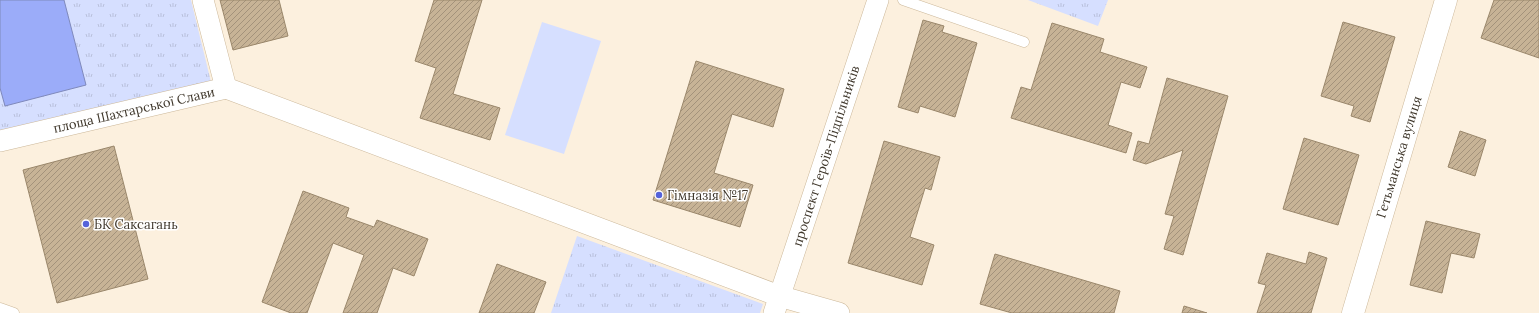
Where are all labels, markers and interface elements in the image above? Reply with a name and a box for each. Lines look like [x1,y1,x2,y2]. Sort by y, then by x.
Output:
street label: проспект Героїв-Підпільників [789,63,863,248]
street label: площа Шахтарської Слави [52,83,216,137]
street label: Гетьманська вулиця [1372,94,1426,220]
place label: Гімназія №17 [667,187,748,204]
marker: Гімназія №17 [654,190,664,200]
place label: БК Саксагань [94,216,178,233]
marker: БК Саксагань [81,219,91,229]

